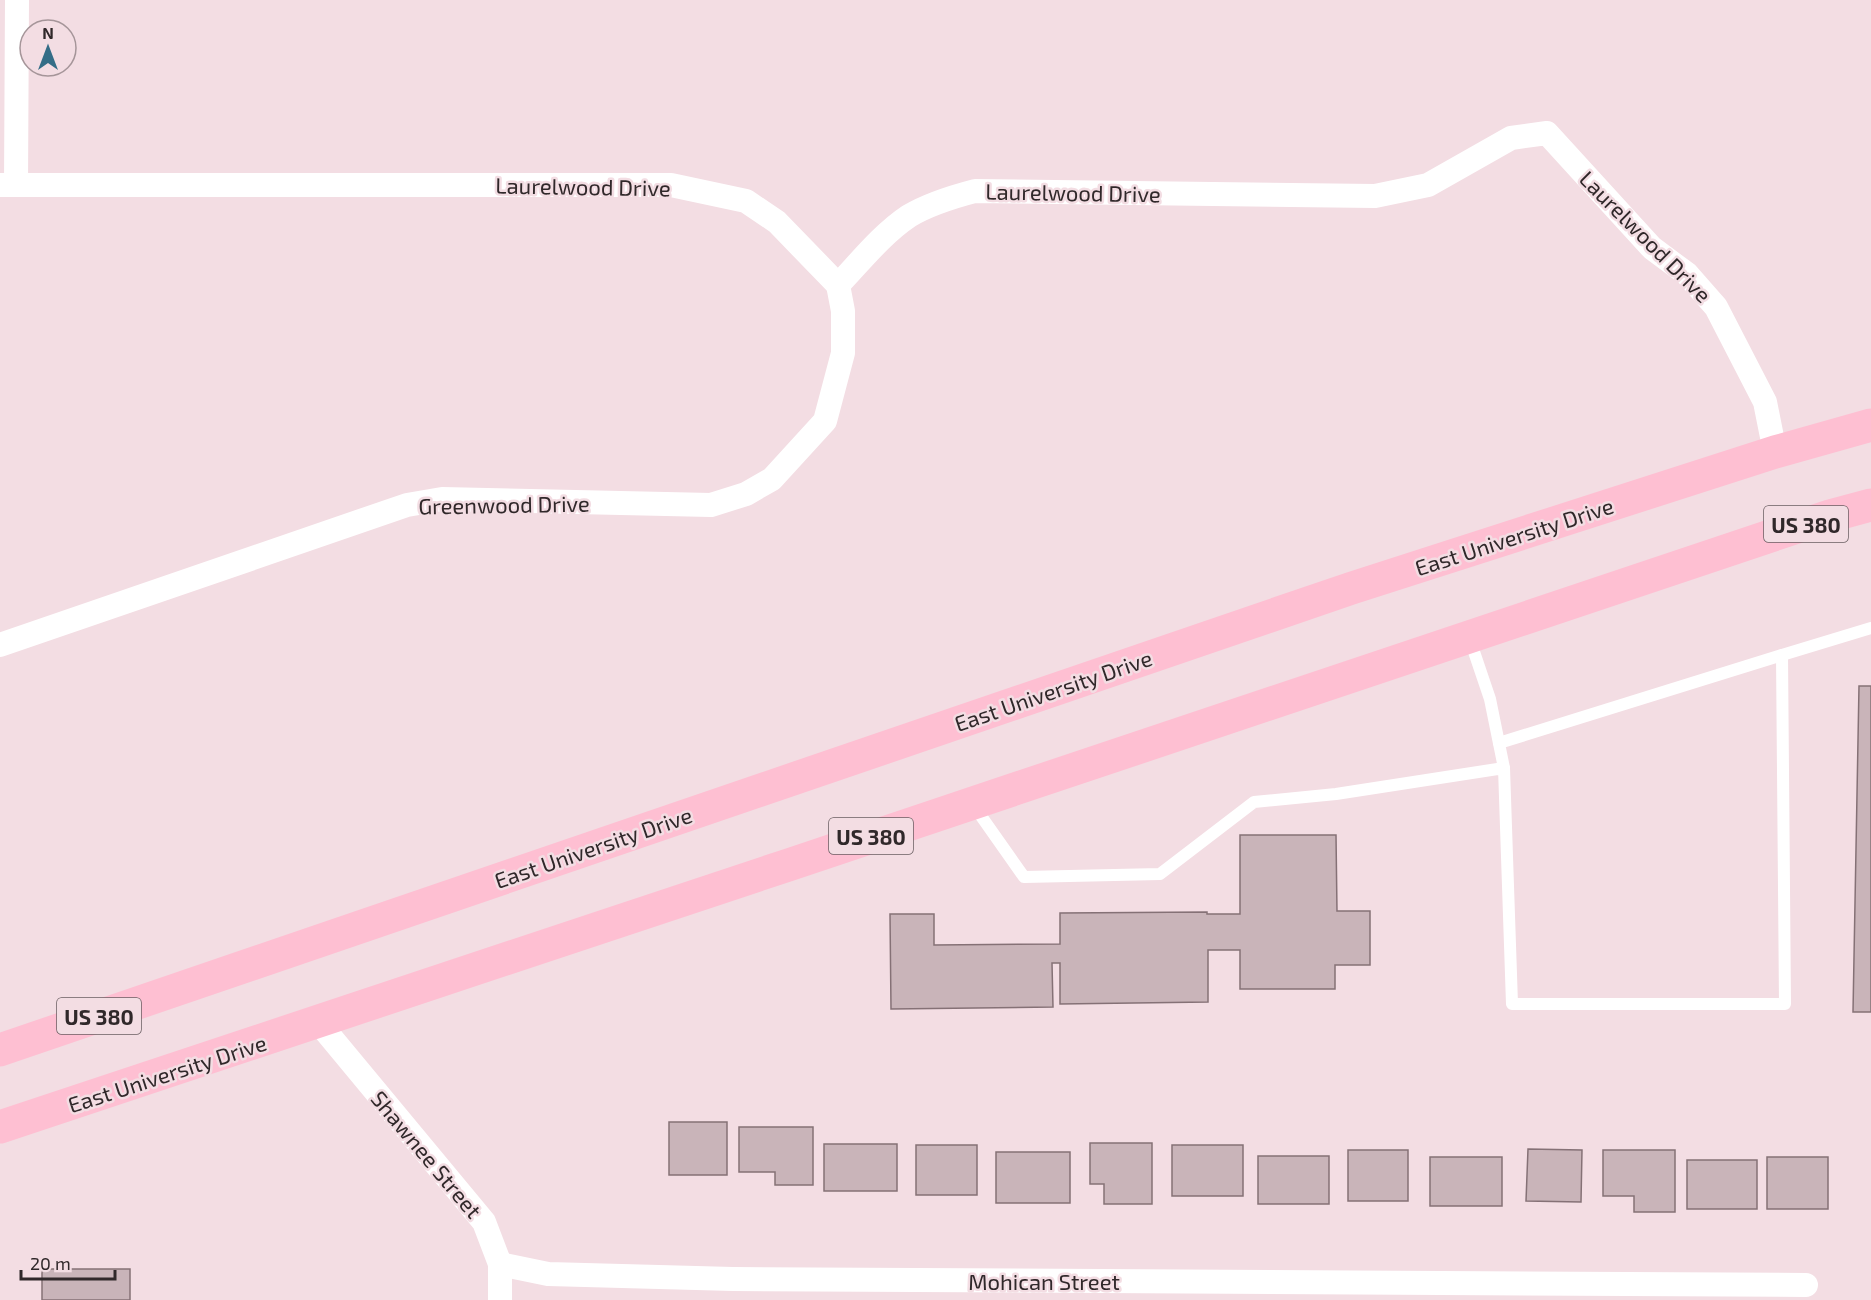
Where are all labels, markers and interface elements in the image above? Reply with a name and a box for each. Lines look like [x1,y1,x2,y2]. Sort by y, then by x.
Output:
north arrow [18,18,78,78]
text: N [42,23,54,42]
street label: Laurelwood Drive [1575,165,1717,307]
street label: Laurelwood Drive [495,171,671,201]
street label: Laurelwood Drive [985,177,1161,207]
street label: Greenwood Drive [418,490,590,518]
street label: East University Drive [1411,492,1617,580]
road number: US 380 [1764,506,1848,542]
street label: East University Drive [951,644,1155,736]
street label: East University Drive [491,801,695,893]
road number: US 380 [829,818,913,854]
road number: US 380 [57,998,141,1034]
street label: East University Drive [64,1029,270,1117]
street label: Shawnee Street [366,1085,488,1223]
scale bar [21,1243,116,1281]
text: 20 m [30,1252,71,1274]
street label: Mohican Street [968,1268,1120,1294]

